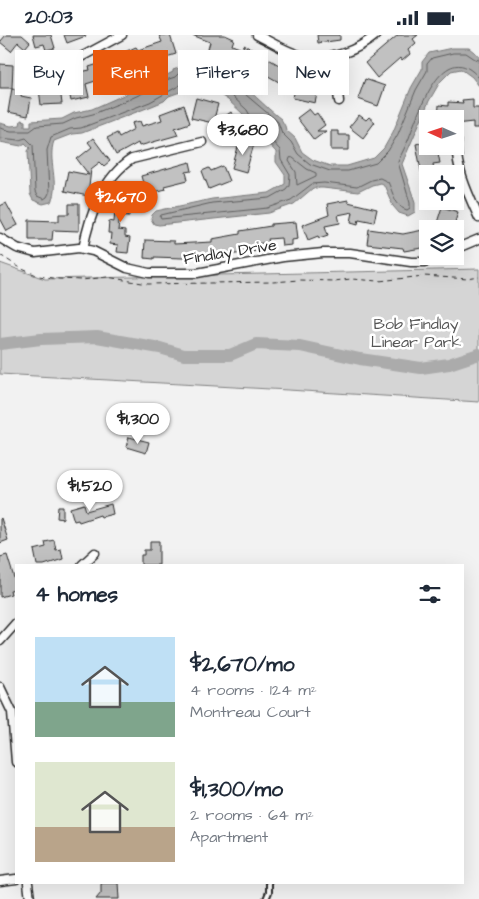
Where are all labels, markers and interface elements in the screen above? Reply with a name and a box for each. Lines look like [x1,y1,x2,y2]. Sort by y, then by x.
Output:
text: 20:03 [25,4,73,31]
chip: Buy [15,50,83,95]
chip: Rent [93,50,168,95]
chip: Filters [178,50,268,95]
chip: New [278,50,349,95]
north arrow [419,110,464,155]
map controls [419,110,464,265]
pin: $3,680 [202,113,284,156]
text: $3,680 [218,119,268,141]
button: locate [419,165,464,210]
pin: $2,670 [80,181,162,223]
text: $2,670 [96,186,146,208]
button: layers [419,220,464,265]
street label: Findlay Drive [182,234,279,271]
park label: Bob Findlay Linear Park [371,313,461,353]
pin: $1,300 [97,403,179,445]
text: $1,300 [117,408,159,430]
pin: $1,520 [49,469,131,512]
text: $1,520 [68,475,112,497]
text: 4 homes [35,580,118,609]
icon: filters [416,580,444,608]
text: $2,670/mo [190,650,295,679]
icon: home [75,657,135,717]
text: 4 rooms · 124 m² [190,679,317,701]
text: Montreau Court [190,701,311,723]
text: $1,300/mo [190,775,283,804]
icon: home [75,782,135,842]
text: 2 rooms · 64 m² [190,804,314,826]
text: Apartment [190,826,268,848]

